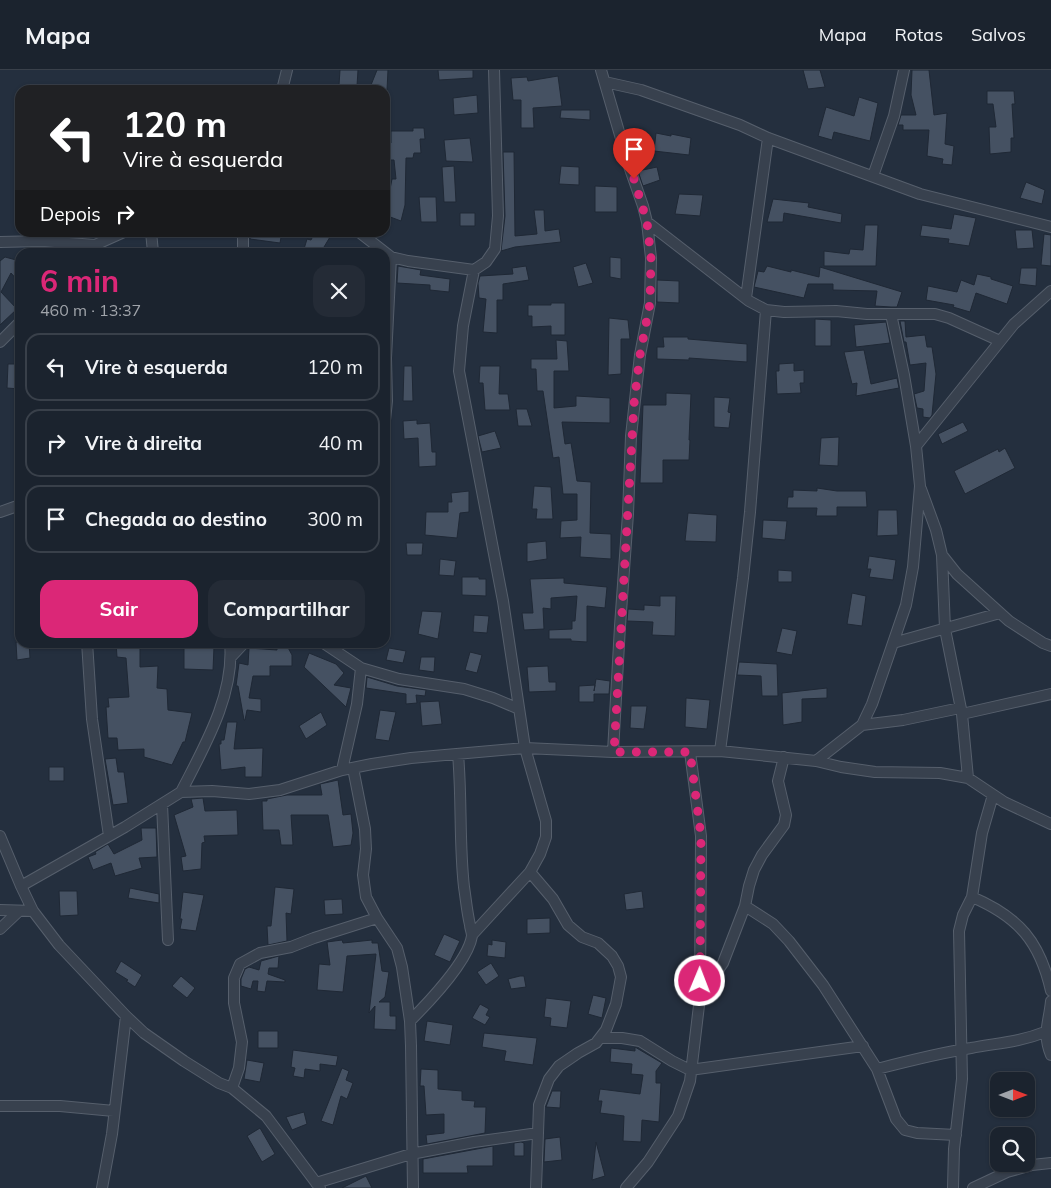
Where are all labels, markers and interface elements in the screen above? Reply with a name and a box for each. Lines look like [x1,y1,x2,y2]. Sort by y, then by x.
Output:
text: Mapa [25,20,91,50]
text: Mapa [819,23,867,46]
text: Rotas [895,23,943,46]
text: Salvos [971,23,1026,46]
text: 120 m [123,102,227,146]
icon: left [40,105,105,170]
pin [613,128,655,179]
icon: arrive [620,135,648,163]
text: Vire à esquerda [123,145,283,173]
icon: right [111,200,139,228]
text: Depois [40,202,101,226]
text: 6 min [40,262,119,300]
button: close [313,265,365,317]
text: 460 m · 13:37 [40,300,141,320]
icon: left [42,353,70,381]
text: Vire à esquerda [85,355,228,379]
text: 120 m [307,355,363,379]
icon: right [42,429,70,457]
text: Vire à direita [85,431,202,455]
text: 40 m [319,431,363,455]
icon: arrive [42,505,70,533]
text: Chegada ao destino [85,507,267,531]
text: 300 m [307,507,363,531]
button: Sair [40,580,198,638]
button: Compartilhar [208,580,365,638]
position arrow [673,954,725,1006]
north arrow [990,1072,1035,1118]
map controls [990,1072,1035,1172]
button: search [990,1127,1035,1172]

